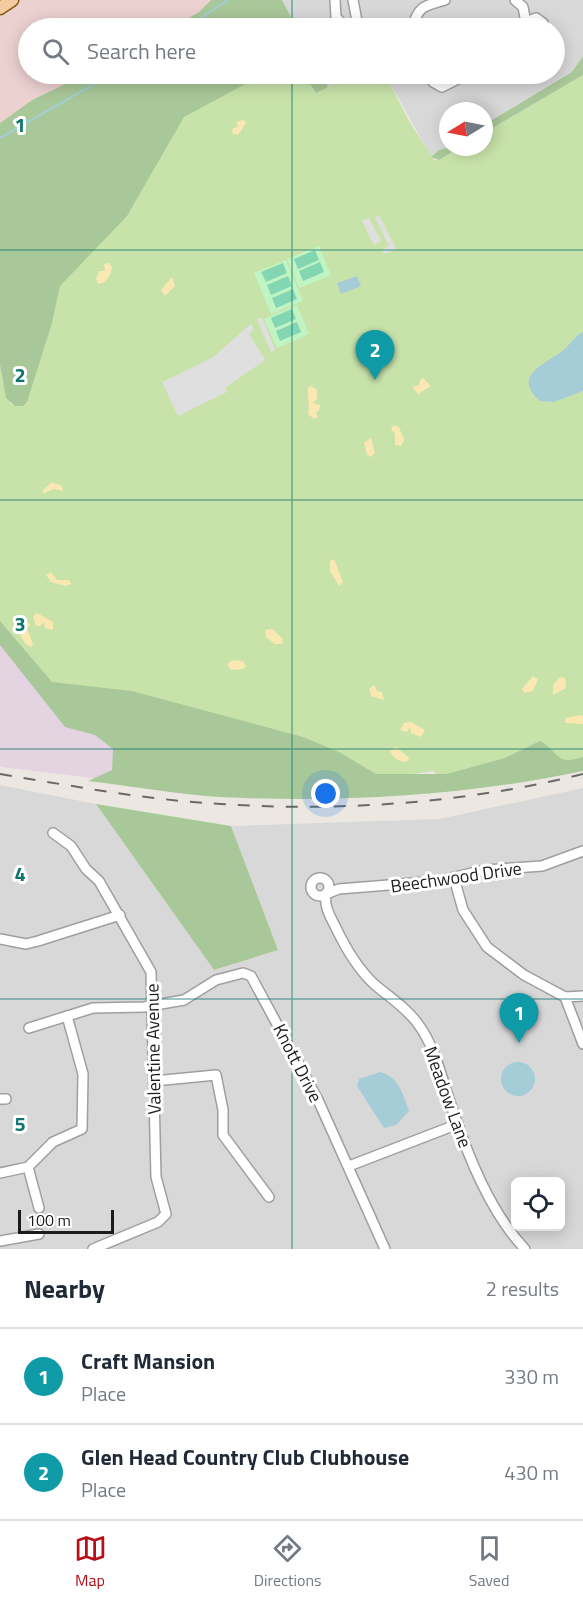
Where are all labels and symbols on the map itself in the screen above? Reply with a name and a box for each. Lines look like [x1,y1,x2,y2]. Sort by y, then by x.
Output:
north arrow [439,102,493,156]
text: 1 [14,109,26,140]
pin: 2 [356,330,394,380]
text: 2 [14,359,26,390]
text: 3 [14,608,26,639]
your location [311,779,340,808]
street label: Beechwood Drive [389,854,523,900]
text: 4 [14,858,26,889]
street label: Valentine Avenue [138,983,168,1115]
pin: 1 [500,994,538,1043]
street label: Knott Drive [267,1019,329,1107]
street label: Meadow Lane [417,1043,479,1151]
text: 5 [14,1108,26,1139]
scale bar [18,1207,114,1234]

